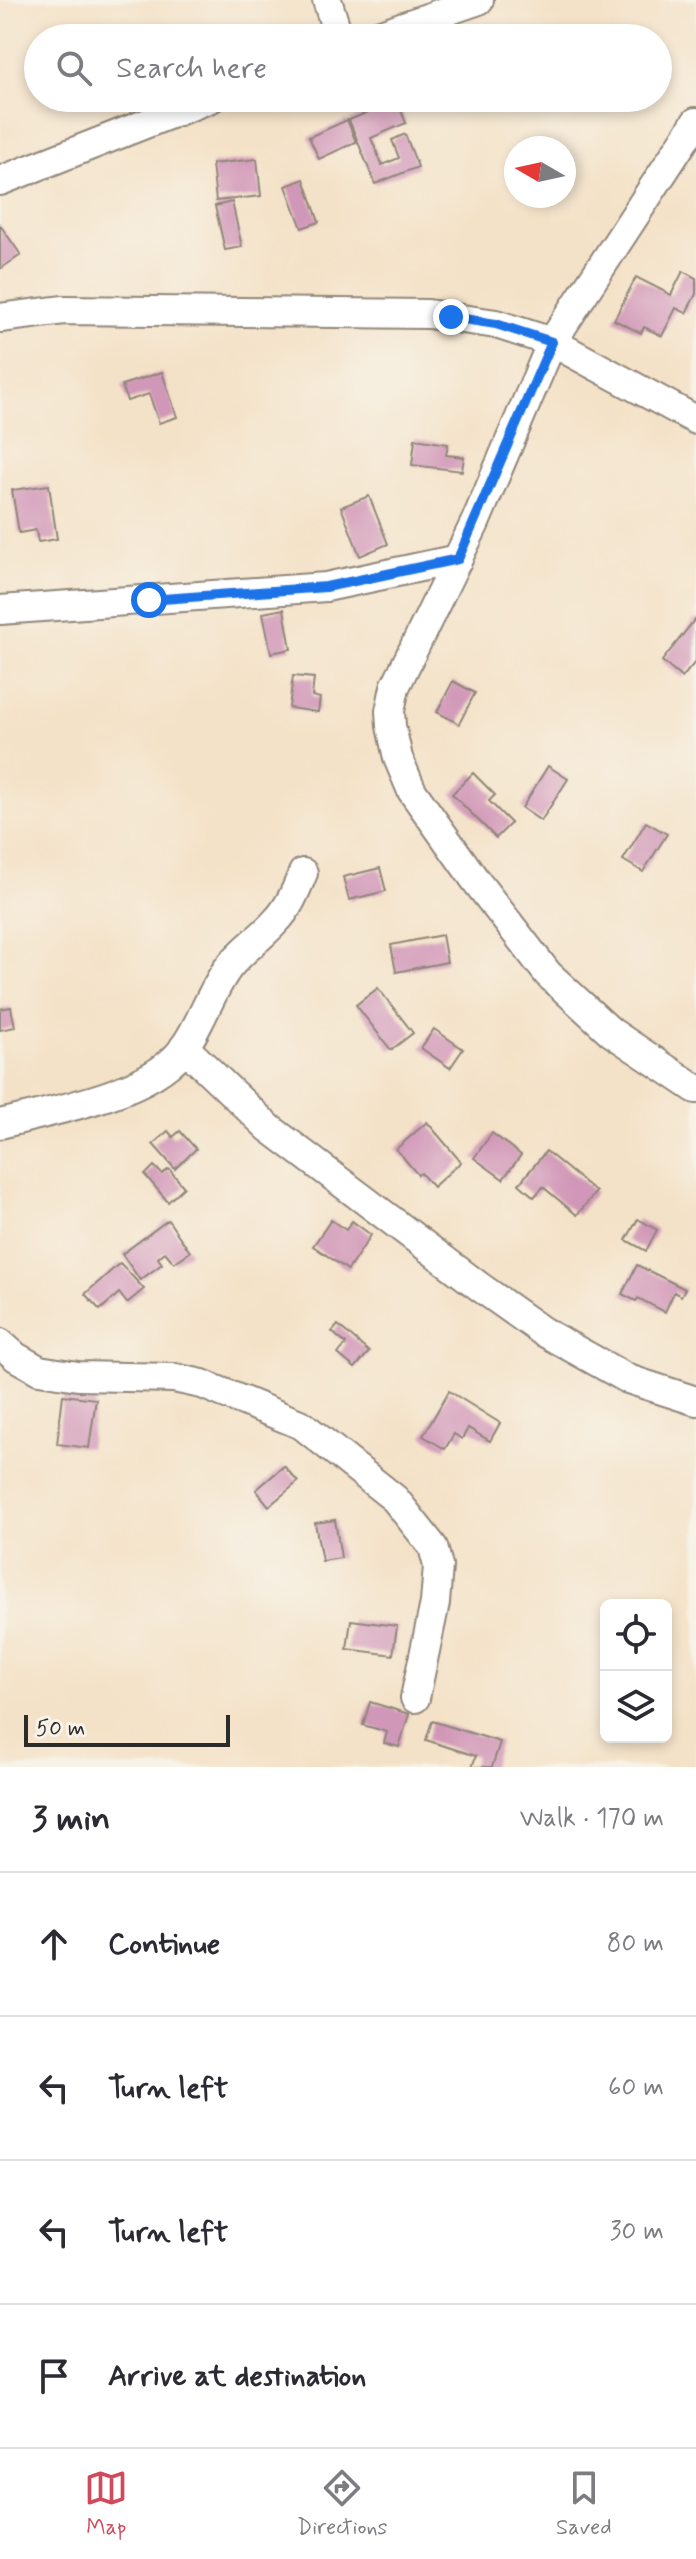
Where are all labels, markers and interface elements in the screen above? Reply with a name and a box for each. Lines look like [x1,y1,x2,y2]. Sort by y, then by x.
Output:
search box [24,24,672,112]
icon: search [52,46,96,90]
text: Search here [116,49,267,88]
north arrow [504,136,576,208]
route end [433,299,469,335]
route start [131,582,167,618]
map controls [600,1599,672,1743]
button: locate [600,1599,672,1671]
button: layers [600,1671,672,1743]
scale bar [24,1711,230,1747]
text: 50 m [36,1715,85,1743]
text: 3 min [32,1797,110,1842]
text: Walk · 170 m [520,1802,664,1836]
icon: ahead [32,1922,76,1966]
text: Continue [108,1925,220,1964]
text: 80 m [607,1927,664,1961]
icon: left [32,2066,76,2110]
text: Turn left [108,2069,228,2108]
text: 60 m [608,2071,664,2105]
icon: left [32,2210,76,2254]
text: Turn left [108,2213,228,2252]
text: 30 m [610,2215,664,2249]
icon: arrive [32,2354,76,2398]
text: Arrive at destination [108,2357,366,2396]
tab: Map [84,2466,128,2542]
tab: Directions [297,2466,387,2542]
tab: Saved [556,2466,612,2542]

